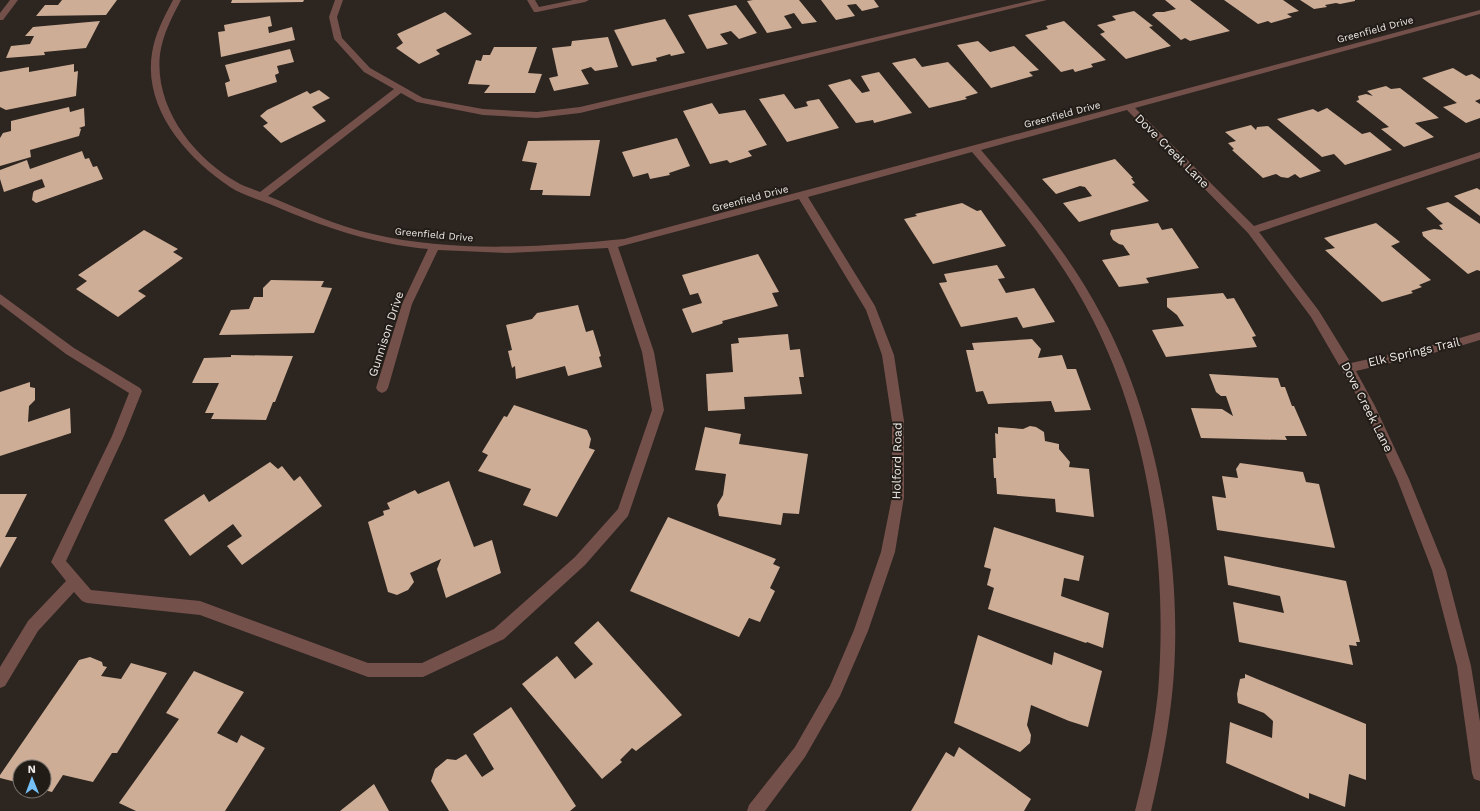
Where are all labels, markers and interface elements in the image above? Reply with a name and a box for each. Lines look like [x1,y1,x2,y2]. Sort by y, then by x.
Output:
street label: Greenfield Drive [1336,14,1415,45]
street label: Greenfield Drive [1023,99,1102,130]
street label: Dove Creek Lane [1132,111,1212,191]
street label: Greenfield Drive [711,183,790,214]
street label: Greenfield Drive [394,226,474,243]
street label: Gunnison Drive [366,289,406,378]
street label: Elk Springs Trail [1367,335,1462,369]
street label: Dove Creek Lane [1338,360,1396,454]
street label: Holford Road [889,422,905,500]
north arrow [12,759,52,799]
text: N [28,763,36,776]

